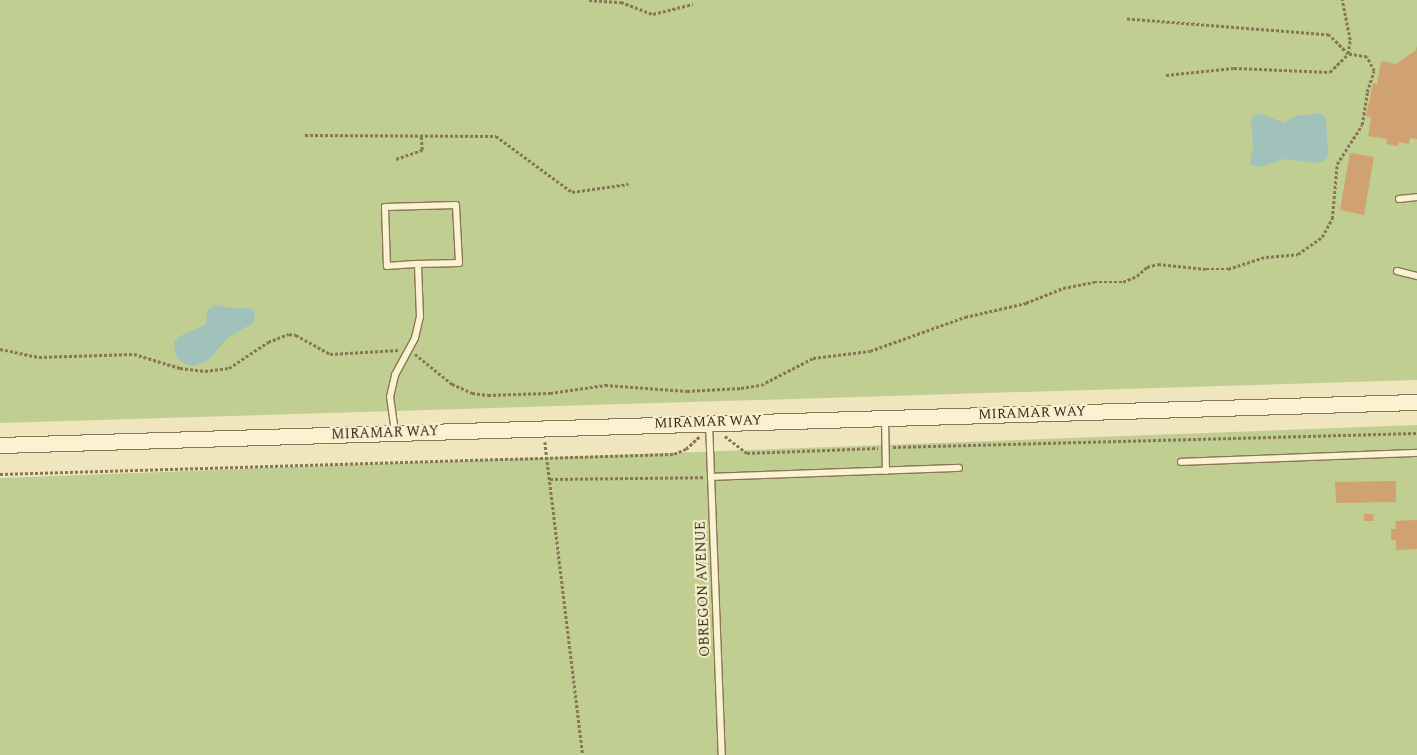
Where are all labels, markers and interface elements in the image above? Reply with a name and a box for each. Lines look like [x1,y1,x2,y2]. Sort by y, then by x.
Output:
street label: MIRAMAR WAY [978,403,1086,423]
street label: MIRAMAR WAY [654,412,762,432]
street label: MIRAMAR WAY [331,423,439,443]
street label: OBREGON AVENUE [692,521,714,657]

